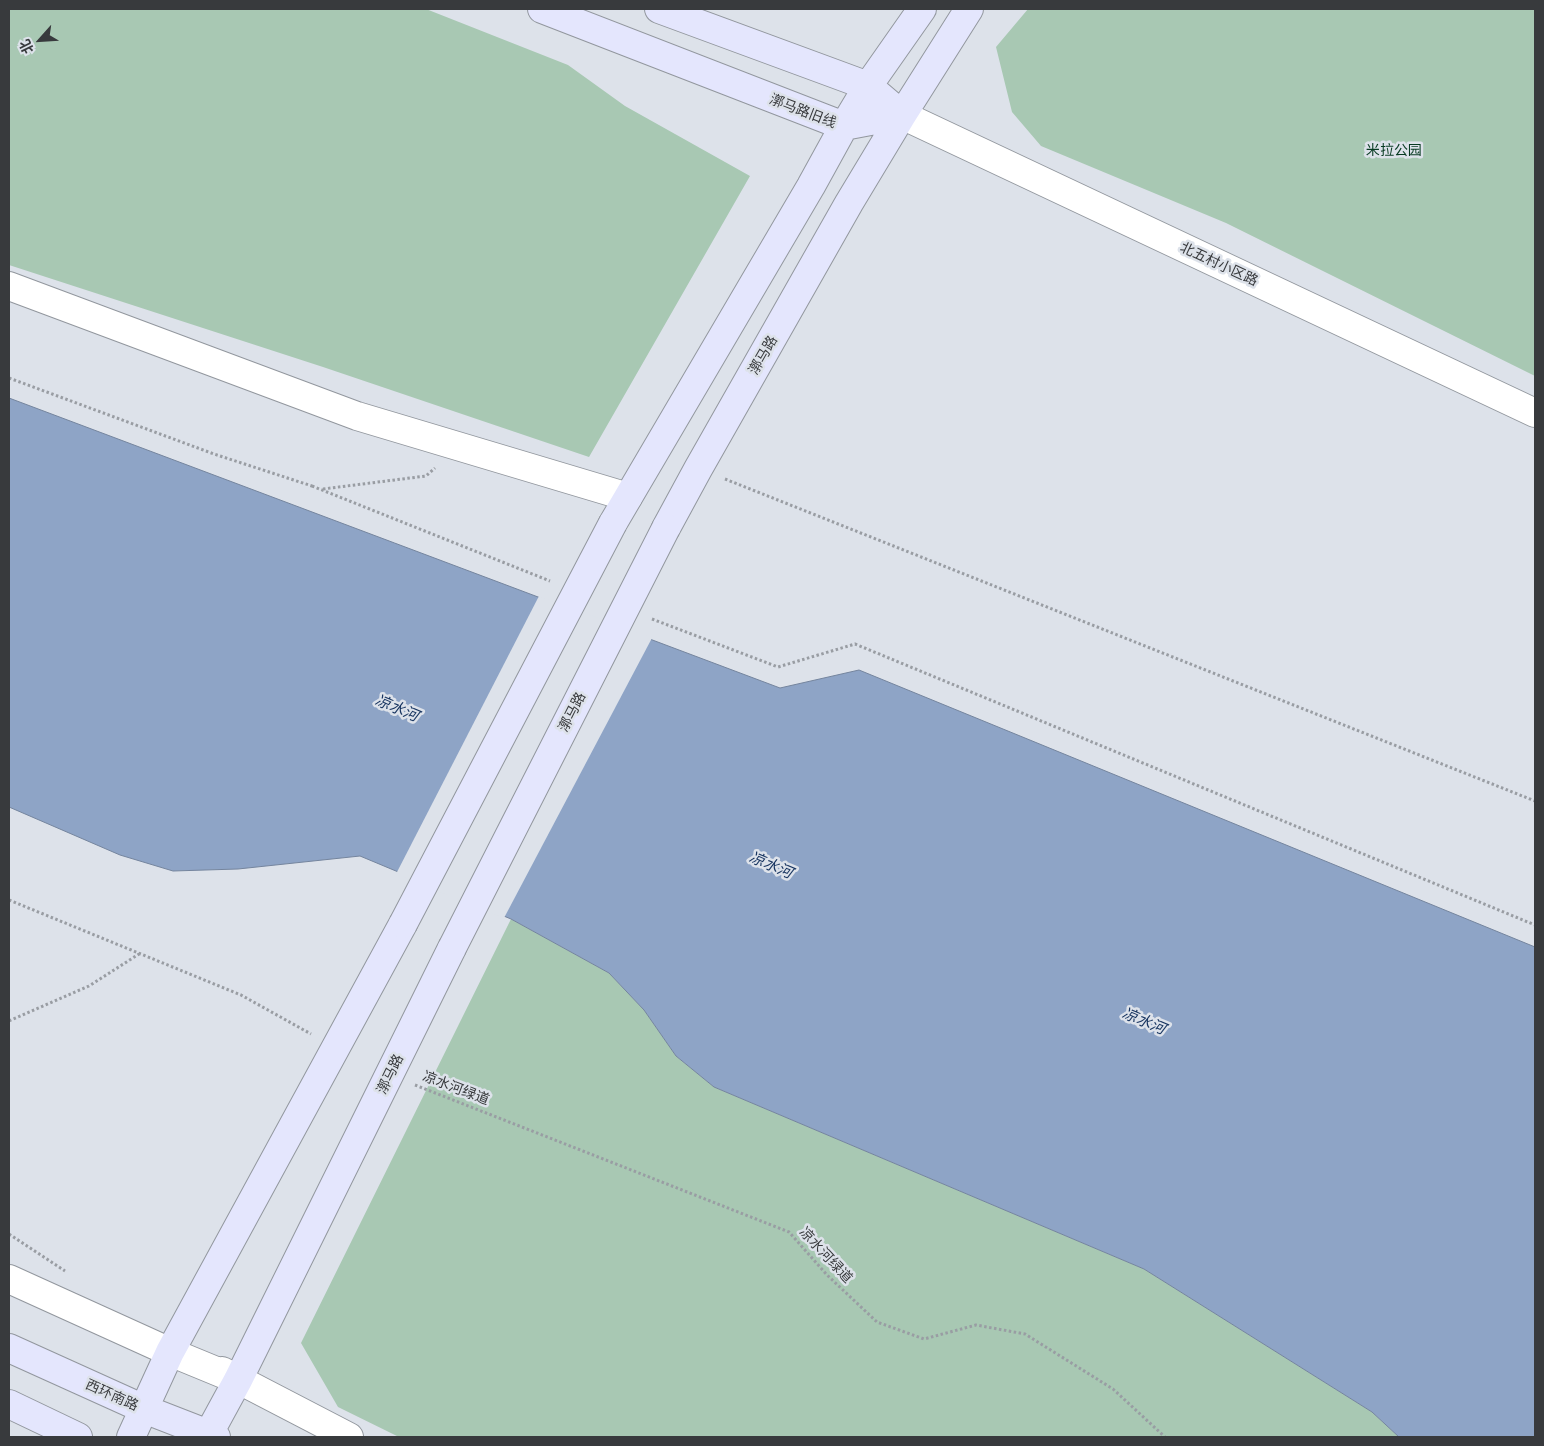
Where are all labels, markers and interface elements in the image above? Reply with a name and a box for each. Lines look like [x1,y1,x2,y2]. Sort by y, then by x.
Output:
north arrow [15,15,65,65]
text: 北 [16,37,37,56]
street label: 漷马路旧线 [767,91,839,131]
park label: 米拉公园 [1366,142,1422,158]
street label: 北五村小区路 [1177,239,1261,289]
street label: 漷马路 [745,333,781,377]
street label: 漷马路 [555,689,589,735]
water label: 凉水河 [373,691,421,725]
water label: 凉水河 [747,848,795,882]
water label: 凉水河 [1120,1004,1168,1038]
street label: 漷马路 [373,1051,407,1097]
street label: 凉水河绿道 [420,1068,492,1108]
street label: 凉水河绿道 [796,1224,856,1286]
street label: 西环南路 [83,1376,141,1414]

